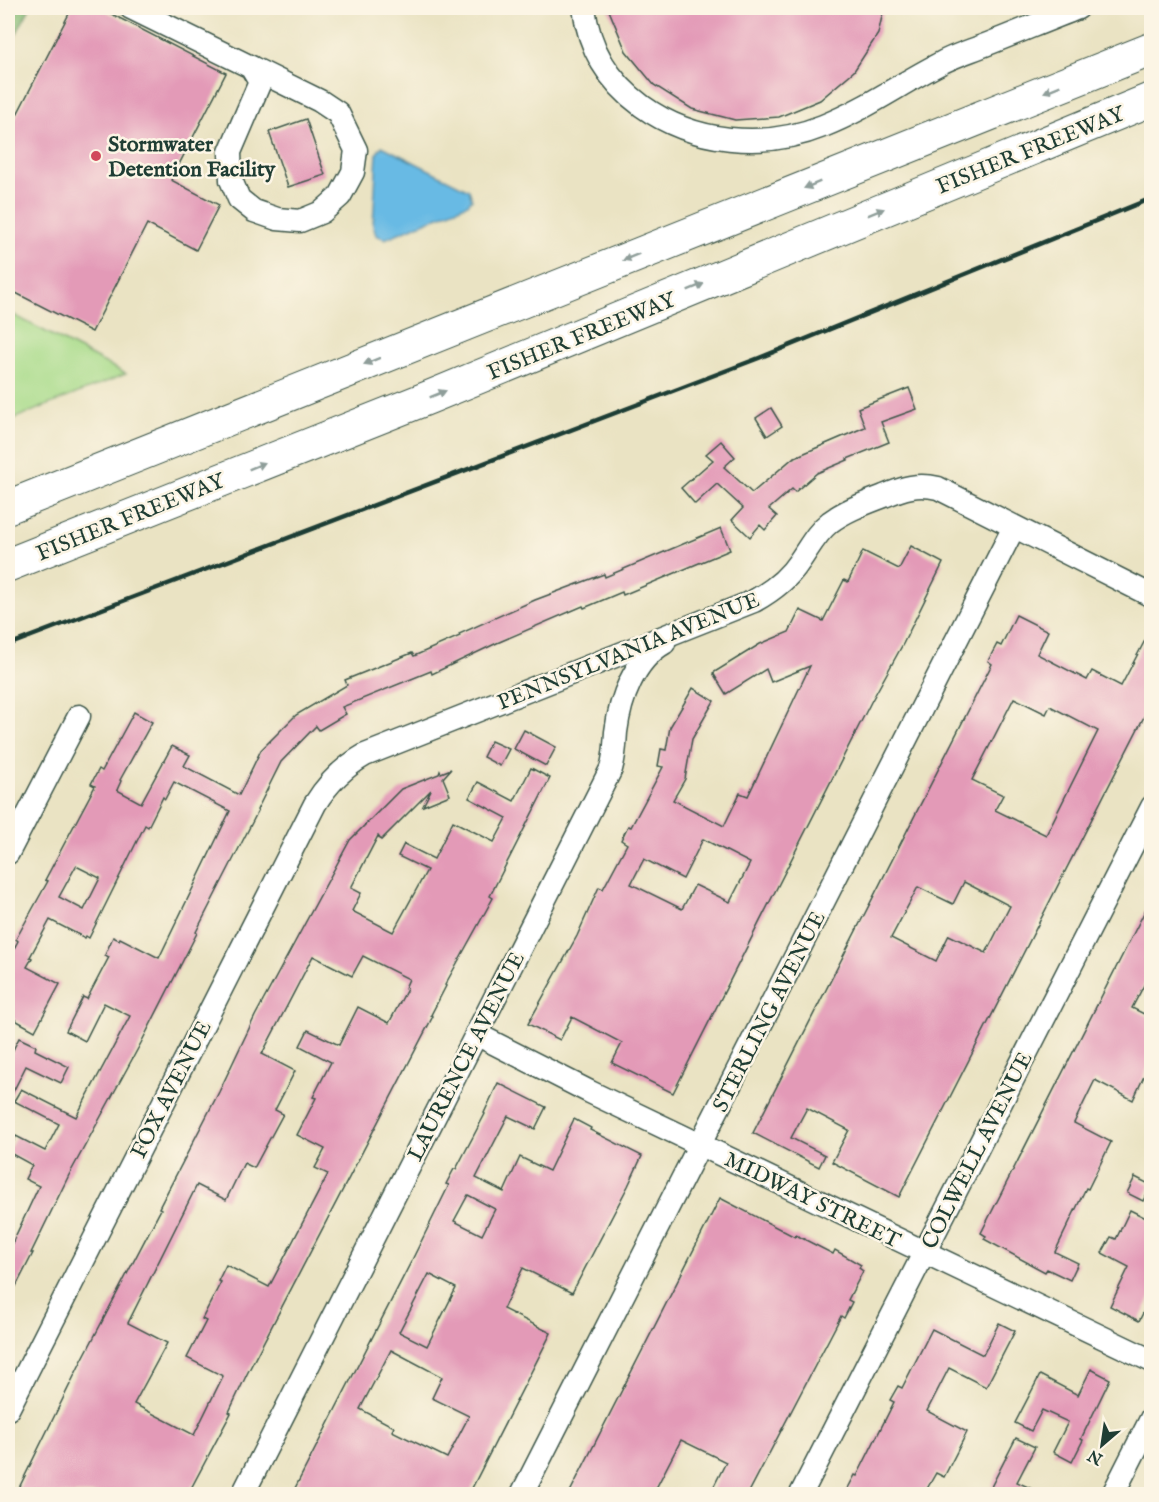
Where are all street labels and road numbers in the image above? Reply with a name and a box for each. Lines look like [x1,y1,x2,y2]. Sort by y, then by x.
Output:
street label: FISHER FREEWAY [932,100,1130,201]
street label: FISHER FREEWAY [483,286,681,387]
street label: FISHER FREEWAY [32,467,230,568]
street label: PENNSYLVANIA AVENUE [494,586,764,717]
street label: STERLING AVENUE [707,907,833,1117]
street label: LAURENCE AVENUE [402,948,532,1166]
street label: FOX AVENUE [125,1016,218,1163]
street label: COLWELL AVENUE [916,1048,1040,1254]
street label: MIDWAY STREET [720,1146,905,1256]

